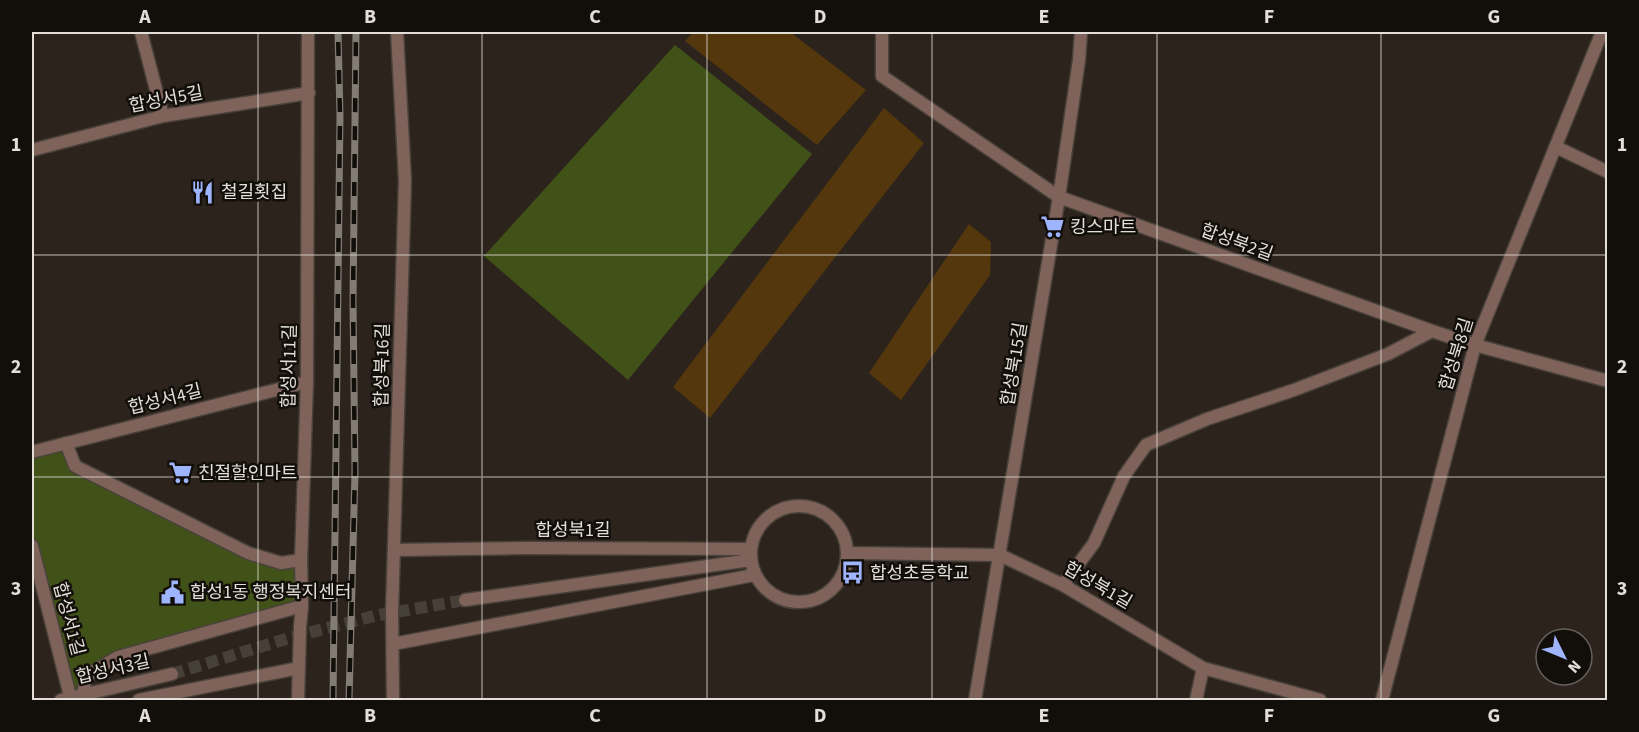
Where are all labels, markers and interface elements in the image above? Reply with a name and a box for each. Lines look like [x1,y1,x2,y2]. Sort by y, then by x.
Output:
text: A [138,3,151,31]
text: B [364,3,376,31]
text: C [589,3,601,31]
text: D [814,3,826,31]
text: E [1039,3,1049,31]
text: F [1264,3,1274,31]
text: G [1488,3,1500,31]
street label: 합성서5길 [127,80,205,119]
text: 1 [11,131,21,159]
text: 1 [1617,131,1627,159]
restaurant icon: 철길횟집 [190,179,216,205]
place label: 철길횟집 [221,180,287,205]
supermarket icon: 킹스마트 [1039,214,1065,240]
place label: 킹스마트 [1070,215,1136,240]
street label: 합성북2길 [1197,218,1276,267]
street label: 합성북8길 [1434,315,1479,394]
street label: 합성북15길 [996,321,1033,408]
street label: 합성북16길 [369,323,396,407]
street label: 합성서11길 [276,324,303,408]
text: 2 [11,353,21,381]
text: 2 [1617,353,1627,381]
street label: 합성서4길 [126,378,205,421]
supermarket icon: 친절할인마트 [167,460,193,486]
place label: 친절할인마트 [198,461,297,486]
street label: 합성북1길 [535,518,611,543]
street label: 합성북1길 [1059,556,1137,615]
bus stop icon: 합성초등학교 [839,560,865,586]
place label: 합성초등학교 [870,561,969,586]
text: 3 [11,575,21,603]
text: 3 [1617,575,1627,603]
public building icon: 합성1동 행정복지센터 [159,579,185,605]
street label: 합성서1길 [47,580,90,659]
place label: 합성1동 행정복지센터 [190,580,352,605]
north arrow [1534,627,1594,687]
street label: 합성서3길 [74,649,153,690]
text: N [1563,655,1586,678]
text: A [138,702,151,730]
text: B [364,702,376,730]
text: C [589,702,601,730]
text: D [814,702,826,730]
text: E [1039,702,1049,730]
text: F [1264,702,1274,730]
text: G [1488,702,1500,730]

